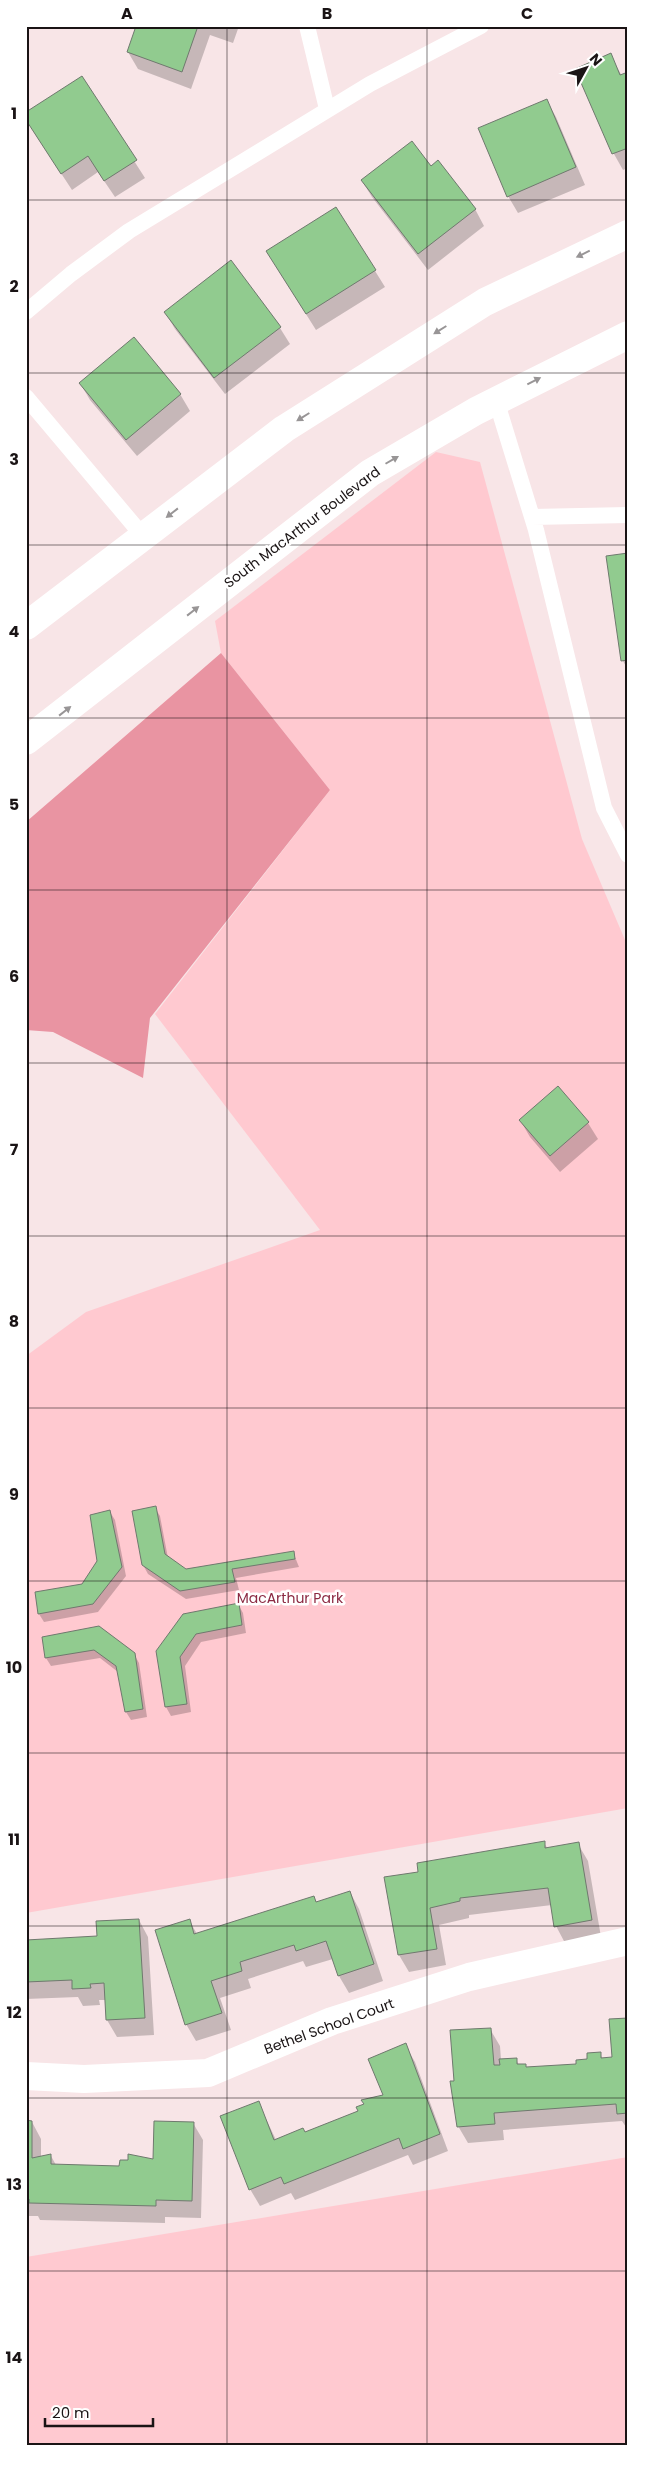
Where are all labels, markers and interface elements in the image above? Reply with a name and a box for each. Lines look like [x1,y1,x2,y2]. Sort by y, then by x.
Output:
text: A [121,2,133,25]
text: B [322,2,332,25]
text: C [521,2,533,25]
north arrow [562,42,612,92]
text: N [585,49,607,70]
text: 1 [11,102,17,125]
one-way arrow [576,250,591,259]
text: 2 [9,275,19,298]
one-way arrow [433,325,447,335]
one-way arrow [527,377,541,385]
one-way arrow [296,412,309,422]
text: 3 [9,448,19,471]
one-way arrow [384,456,399,464]
street label: South MacArthur Boulevard [220,461,384,593]
one-way arrow [166,508,179,519]
one-way arrow [186,606,199,617]
text: 4 [9,620,20,643]
one-way arrow [58,706,72,716]
text: 5 [9,793,19,816]
text: 6 [9,965,19,988]
text: 7 [10,1138,19,1161]
text: 8 [9,1310,19,1333]
text: 9 [9,1483,19,1506]
park label: MacArthur Park [237,1588,344,1608]
text: 10 [6,1656,22,1679]
text: 11 [8,1828,20,1851]
street label: Bethel School Court [261,1993,397,2059]
text: 12 [6,2001,22,2024]
text: 13 [6,2173,22,2196]
text: 14 [6,2346,23,2369]
scale bar [45,2396,152,2428]
text: 20 m [52,2402,90,2423]

